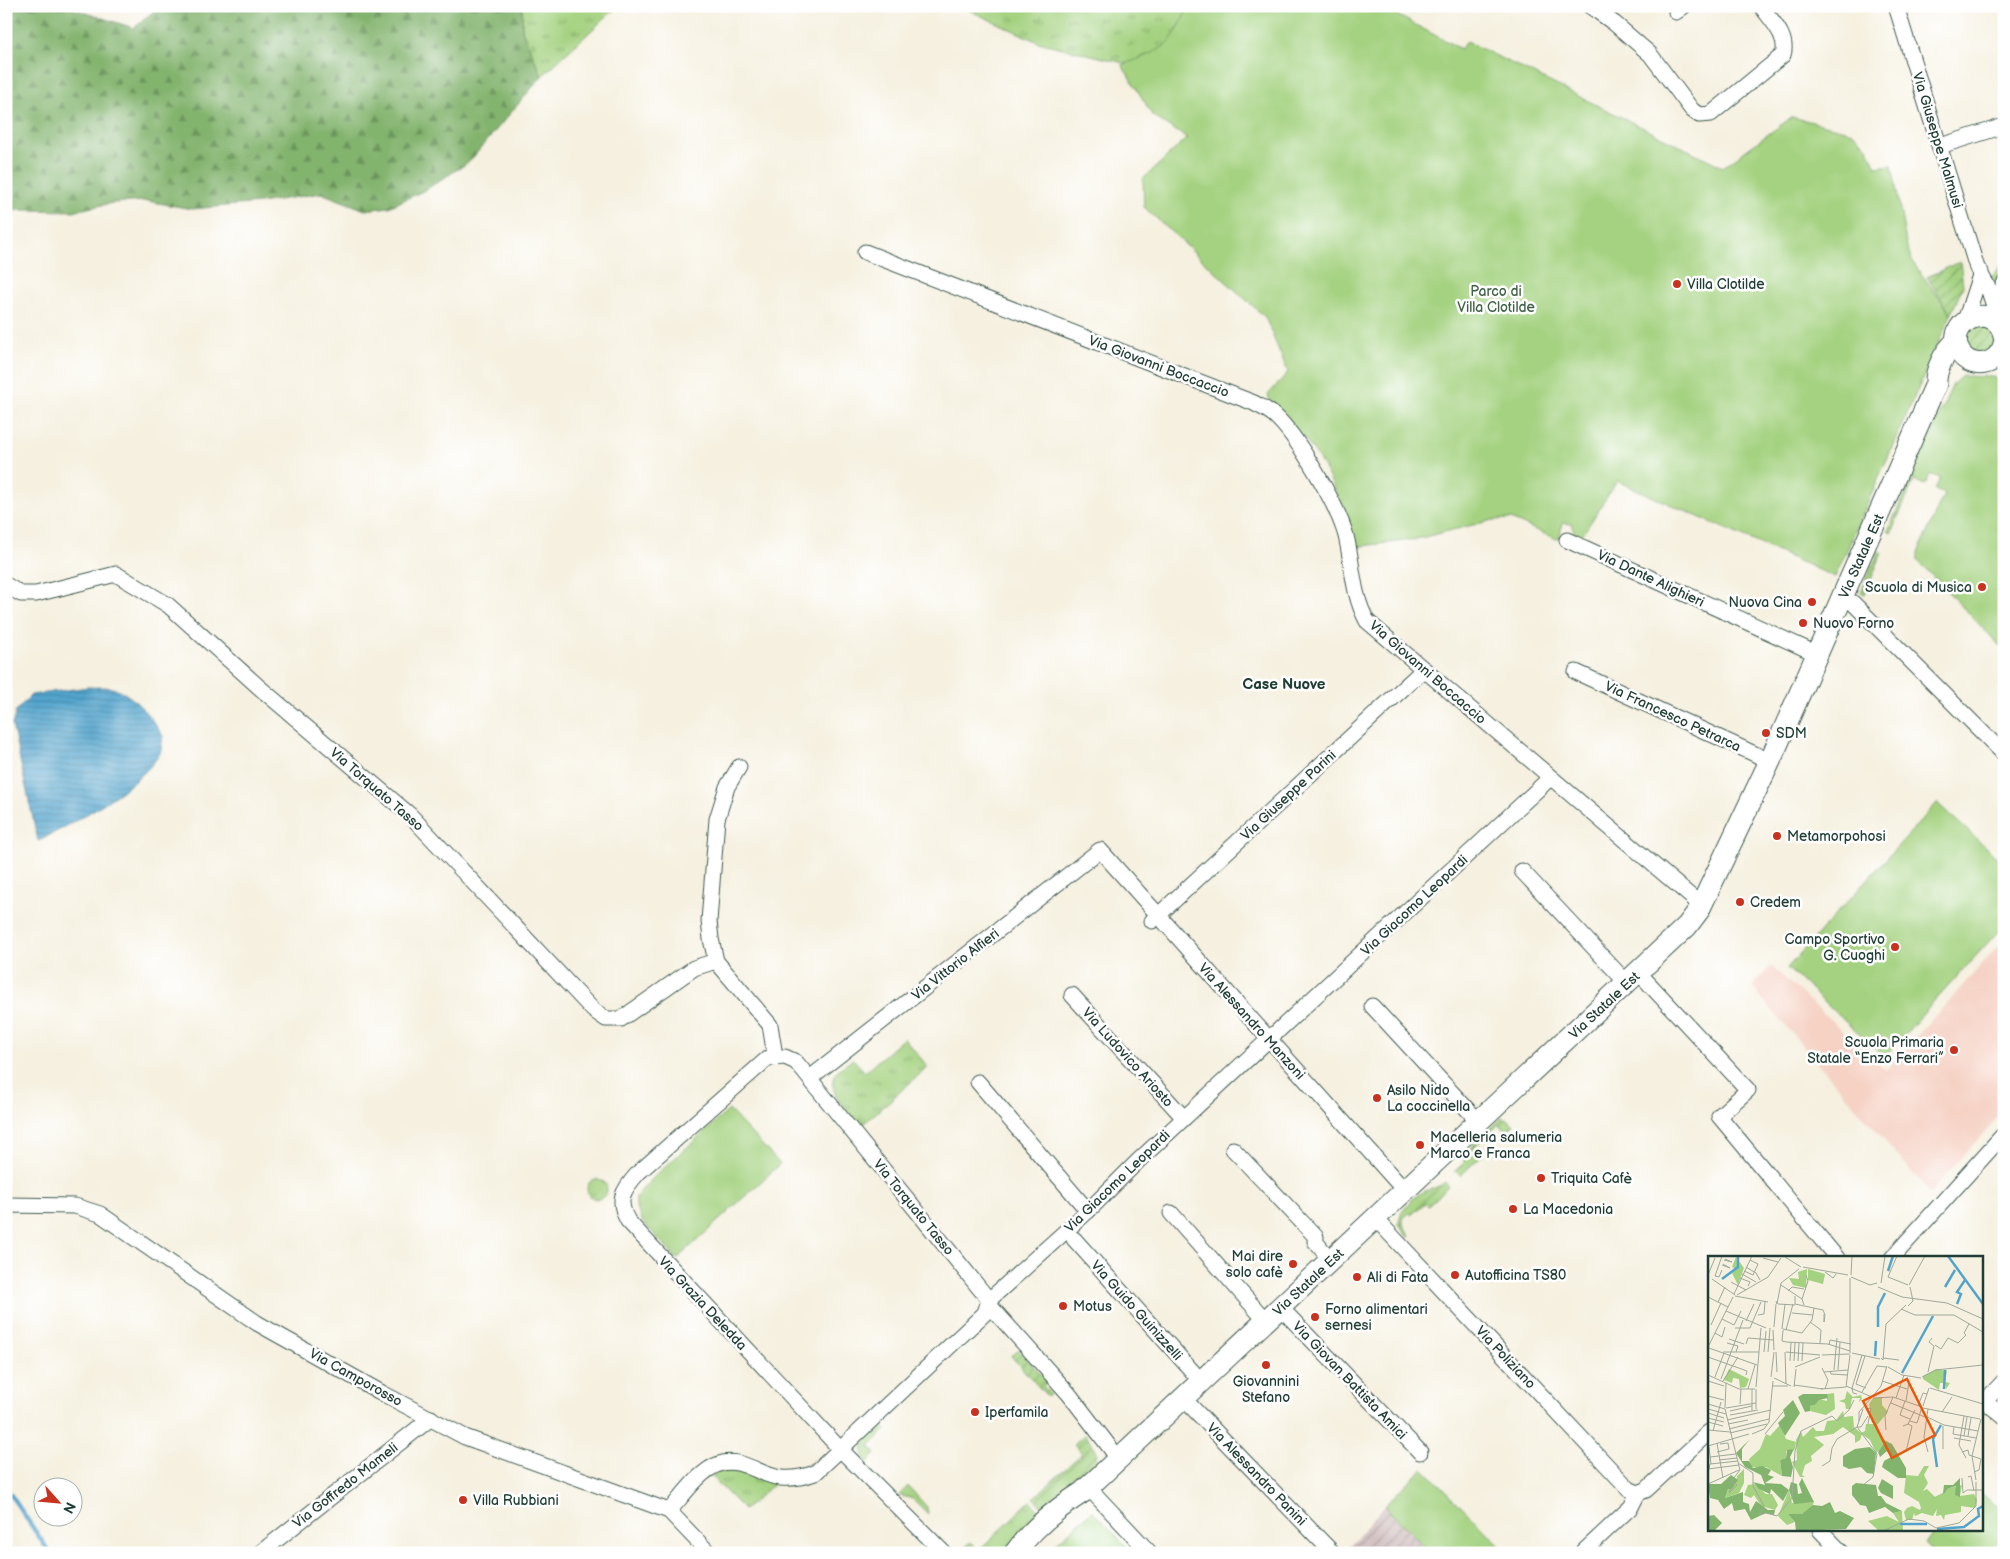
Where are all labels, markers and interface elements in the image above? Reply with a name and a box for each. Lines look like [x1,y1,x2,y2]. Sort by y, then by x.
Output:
street label: Via Giuseppe Malmusi [1909,70,1966,210]
place label: Villa Clotilde [1687,276,1764,293]
marker: Villa Clotilde [1671,278,1683,290]
park label: Parco di Villa Clotilde [1457,283,1535,316]
street label: Via Giovanni Boccaccio [1086,332,1232,401]
street label: Via Statale Est [1835,511,1888,601]
street label: Via Dante Alighieri [1595,546,1707,611]
place label: Scuola di Musica [1865,579,1972,596]
marker: Scuola di Musica [1976,581,1988,593]
place label: Nuova Cina [1728,594,1802,611]
marker: Nuova Cina [1806,596,1818,608]
place label: Nuovo Forno [1813,615,1894,632]
street label: Via Giovanni Boccaccio [1366,617,1490,728]
marker: Nuovo Forno [1797,617,1809,629]
district label: Case Nuove [1243,675,1326,694]
street label: Via Francesco Petrarca [1602,677,1744,755]
place label: SDM [1776,725,1807,742]
marker: SDM [1760,727,1772,739]
street label: Via Torquato Tasso [326,744,427,835]
street label: Via Giuseppe Parini [1237,747,1340,844]
place label: Metamorpohosi [1787,828,1886,845]
marker: Metamorpohosi [1771,830,1783,842]
street label: Via Giacomo Leopardi [1357,851,1471,959]
place label: Credem [1750,894,1801,911]
marker: Credem [1734,896,1746,908]
street label: Via Vittorio Alfieri [908,925,1002,1004]
place label: Campo Sportivo G. Cuoghi [1785,931,1885,964]
marker: Campo Sportivo G. Cuoghi [1889,941,1901,953]
street label: Via Alessandro Manzoni [1195,959,1309,1083]
street label: Via Statale Est [1565,968,1644,1043]
street label: Via Ludovico Ariosto [1078,1004,1177,1111]
place label: Scuola Primaria Statale “Enzo Ferrari” [1807,1034,1944,1067]
marker: Scuola Primaria Statale “Enzo Ferrari” [1948,1044,1960,1056]
place label: Asilo Nido La coccinella [1387,1082,1470,1115]
marker: Asilo Nido La coccinella [1371,1092,1383,1104]
street label: Via Giacomo Leopardi [1061,1127,1174,1236]
place label: Macelleria salumeria Marco e Franca [1430,1129,1562,1162]
marker: Macelleria salumeria Marco e Franca [1414,1139,1426,1151]
street label: Via Torquato Tasso [870,1156,958,1259]
place label: Triquita Cafè [1551,1170,1633,1187]
marker: Triquita Cafè [1535,1172,1547,1184]
place label: La Macedonia [1523,1201,1613,1218]
marker: La Macedonia [1507,1203,1519,1215]
street label: Via Statale Est [1269,1245,1348,1320]
place label: Mai dire solo cafè [1226,1248,1284,1281]
street label: Via Grazia Deledda [655,1253,751,1354]
inset map [1708,1256,1982,1532]
street label: Via Guido Guinizzelli [1087,1257,1186,1364]
marker: Mai dire solo cafè [1287,1258,1299,1270]
place label: Autofficina TS80 [1465,1267,1566,1284]
place label: Ali di Fata [1367,1269,1429,1286]
marker: Autofficina TS80 [1449,1269,1461,1281]
marker: Ali di Fata [1351,1271,1363,1283]
place label: Motus [1073,1298,1112,1315]
marker: Motus [1057,1300,1069,1312]
place label: Forno alimentari sernesi [1325,1301,1428,1334]
marker: Forno alimentari sernesi [1309,1311,1321,1323]
street label: Via Giovan Battista Amici [1289,1318,1410,1443]
street label: Via Poliziano [1472,1322,1539,1392]
street label: Via Camporosso [306,1345,405,1410]
marker: Giovannini Stefano [1260,1359,1272,1371]
place label: Giovannini Stefano [1233,1373,1299,1406]
place label: Iperfamila [985,1404,1048,1421]
marker: Iperfamila [969,1406,981,1418]
street label: Via Alessandro Panini [1203,1419,1310,1529]
street label: Via Goffredo Mameli [289,1439,401,1532]
north arrow [32,1476,82,1526]
place label: Villa Rubbiani [473,1492,559,1509]
marker: Villa Rubbiani [457,1494,469,1506]
text: N [59,1499,79,1516]

